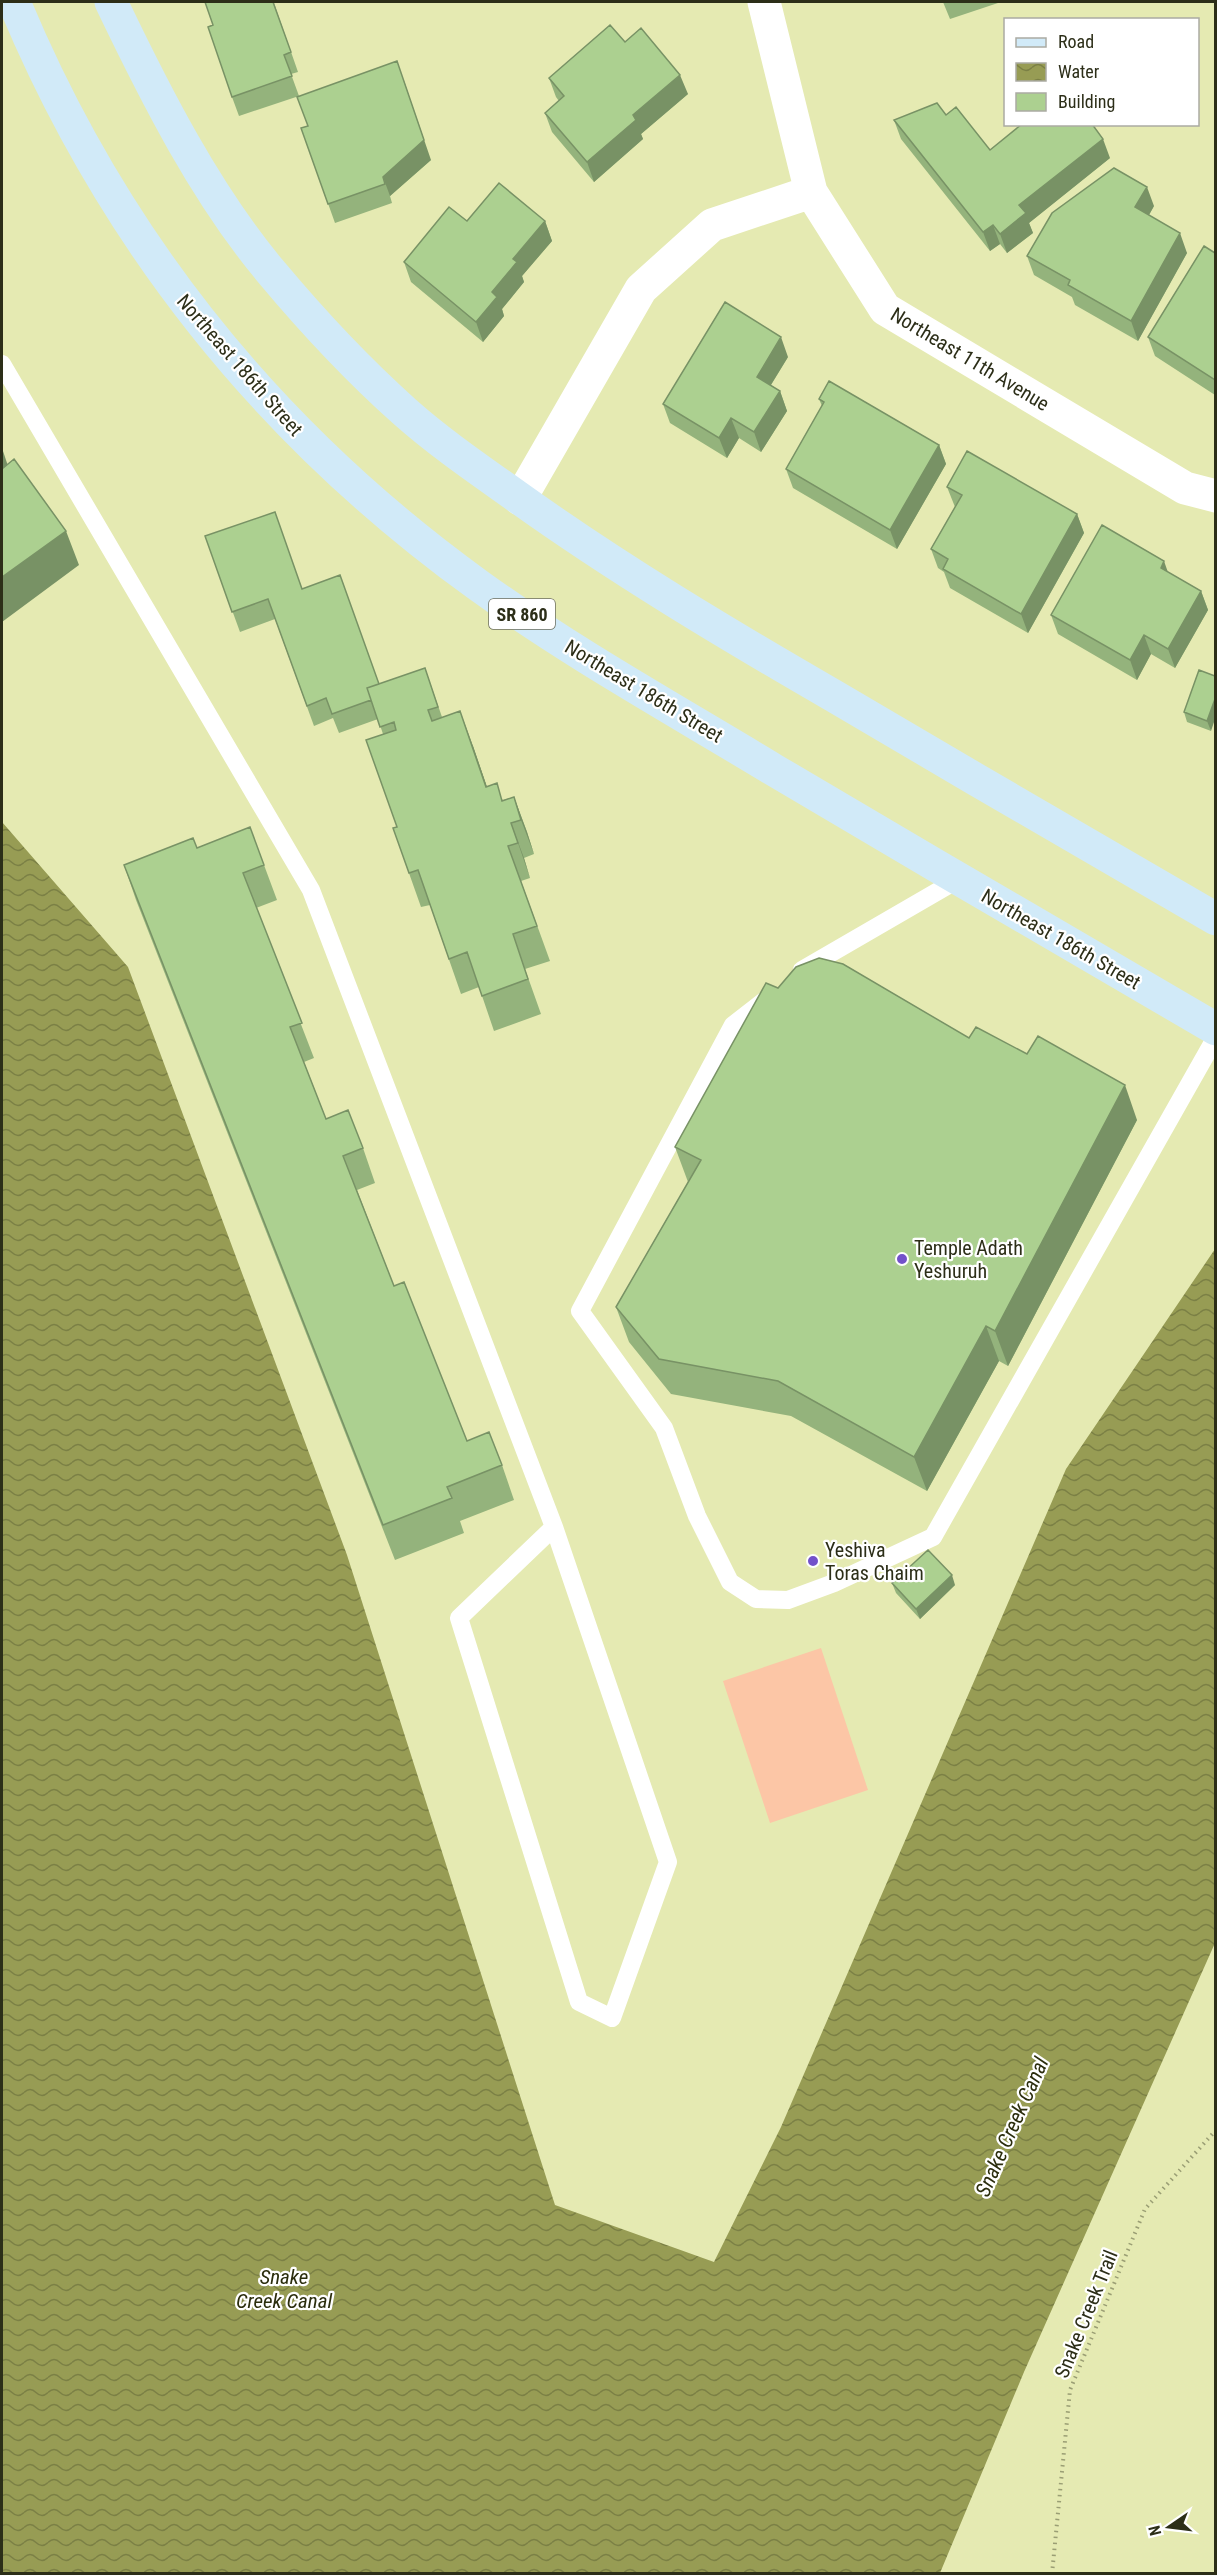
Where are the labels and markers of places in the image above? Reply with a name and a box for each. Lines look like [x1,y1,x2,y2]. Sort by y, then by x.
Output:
place label: Temple Adath Yeshuruh [914,1236,1023,1283]
marker: Temple Adath Yeshuruh [895,1252,909,1266]
place label: Yeshiva Toras Chaim [825,1538,924,1585]
marker: Yeshiva Toras Chaim [806,1554,820,1568]

